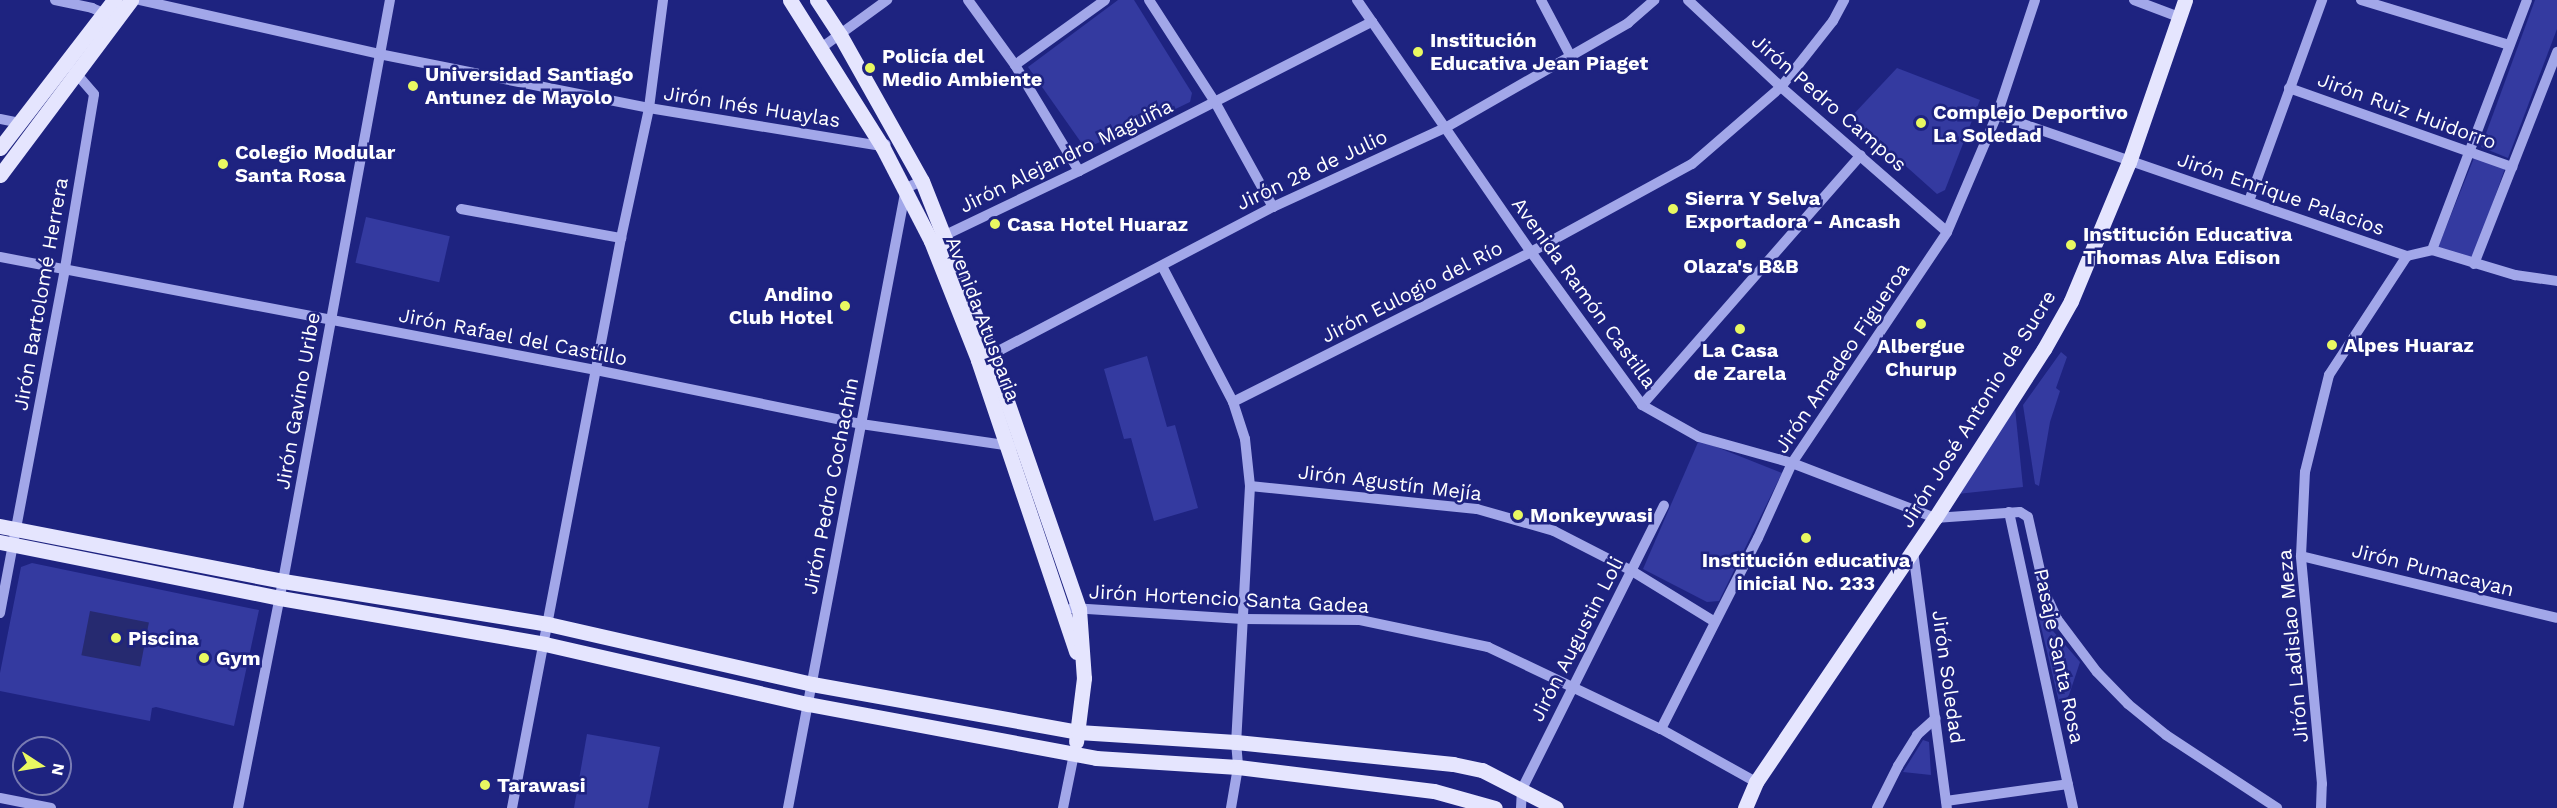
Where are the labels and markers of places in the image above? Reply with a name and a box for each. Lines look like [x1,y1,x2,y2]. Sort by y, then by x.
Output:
place label: Institución Educativa Jean Piaget [1430,28,1649,75]
place label: Policía del Medio Ambiente [882,45,1043,92]
marker: Institución Educativa Jean Piaget [1411,45,1425,59]
marker: Policía del Medio Ambiente [863,61,877,75]
place label: Universidad Santiago Antunez de Mayolo [425,62,633,109]
marker: Universidad Santiago Antunez de Mayolo [406,79,420,93]
place label: Complejo Deportivo La Soledad [1933,100,2128,147]
marker: Complejo Deportivo La Soledad [1914,116,1928,130]
place label: Colegio Modular Santa Rosa [235,140,395,187]
marker: Colegio Modular Santa Rosa [216,157,230,171]
place label: Sierra Y Selva Exportadora - Ancash [1685,186,1901,233]
marker: Sierra Y Selva Exportadora - Ancash [1666,202,1680,216]
place label: Casa Hotel Huaraz [1007,212,1189,236]
marker: Casa Hotel Huaraz [988,217,1002,231]
place label: Institución Educativa Thomas Alva Edison [2083,222,2292,269]
marker: Olaza's B&B [1734,237,1748,251]
marker: Institución Educativa Thomas Alva Edison [2064,238,2078,252]
place label: Olaza's B&B [1683,254,1799,278]
place label: Andino Club Hotel [729,282,833,329]
marker: Andino Club Hotel [838,299,852,313]
marker: Albergue Churup [1914,317,1928,331]
marker: La Casa de Zarela [1733,322,1747,336]
place label: Alpes Huaraz [2344,333,2474,357]
place label: Albergue Churup [1877,334,1965,381]
place label: La Casa de Zarela [1694,338,1786,385]
marker: Alpes Huaraz [2325,338,2339,352]
place label: Monkeywasi [1530,503,1653,527]
marker: Monkeywasi [1511,508,1525,522]
marker: Institución educativa inicial No. 233 [1799,531,1813,545]
place label: Institución educativa inicial No. 233 [1702,548,1910,595]
place label: Piscina [128,626,199,650]
marker: Piscina [109,631,123,645]
place label: Gym [216,646,260,670]
marker: Gym [197,651,211,665]
place label: Tarawasi [497,773,586,797]
marker: Tarawasi [478,778,492,792]

